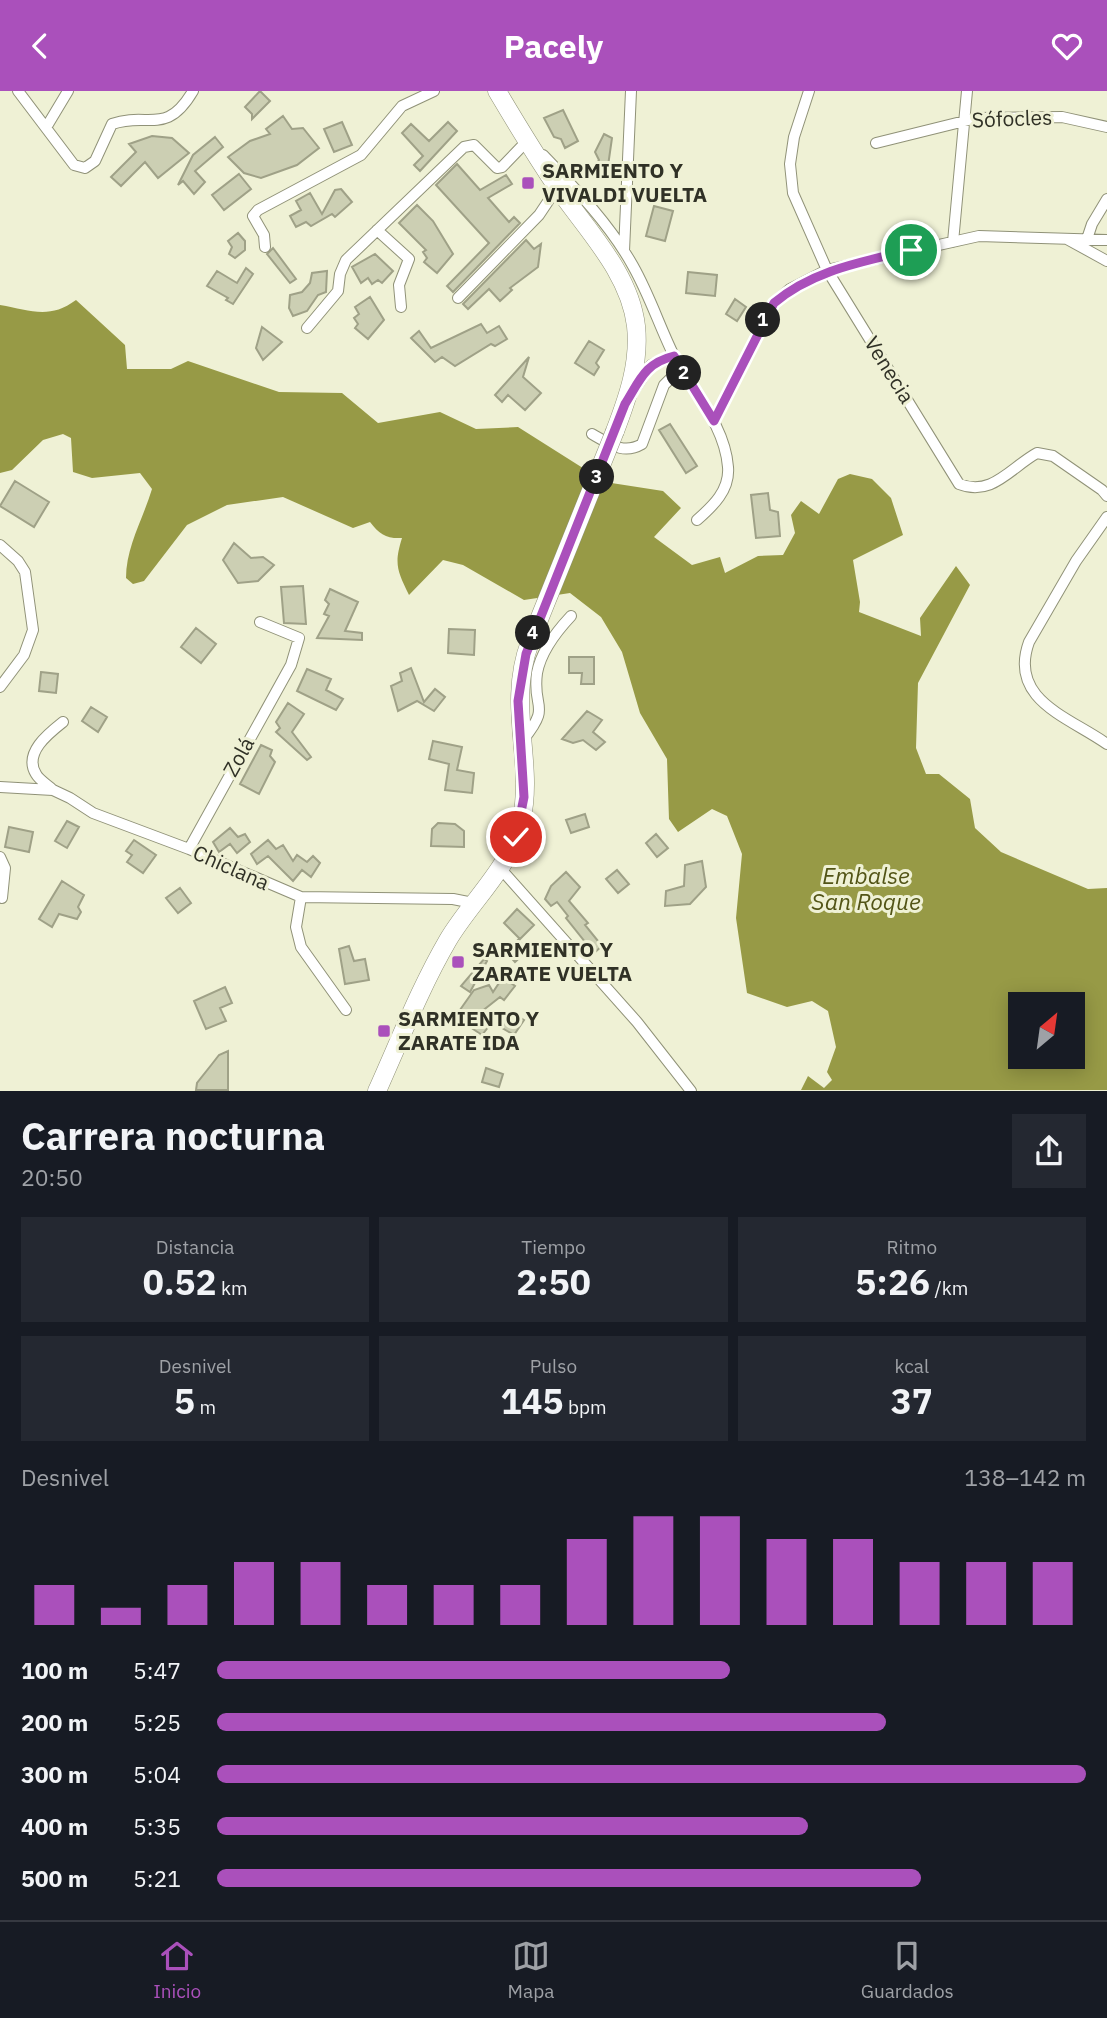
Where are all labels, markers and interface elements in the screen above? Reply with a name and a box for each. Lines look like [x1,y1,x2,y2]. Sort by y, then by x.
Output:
text: Pacely [504,25,603,67]
icon: back [21,27,59,65]
icon: heart [1048,27,1086,65]
street label: Sófocles [971,103,1053,133]
place label: SARMIENTO Y VIVALDI VUELTA [542,156,707,208]
marker: SARMIENTO Y VIVALDI VUELTA [520,175,536,191]
pin [881,220,941,280]
icon: arrive [892,231,930,269]
pin: 1 [746,303,780,337]
text: 1 [757,307,768,331]
street label: Venecia [858,331,921,408]
pin: 2 [666,355,702,391]
text: 2 [678,360,689,384]
pin: 3 [580,459,614,495]
text: 3 [591,464,602,488]
pin: 4 [516,615,550,651]
text: 4 [527,620,538,644]
street label: Zolá [216,732,260,781]
pin [486,807,546,867]
icon: check [497,818,535,856]
street label: Chiclana [189,838,274,896]
water label: Embalse San Roque [811,860,921,916]
place label: SARMIENTO Y ZARATE VUELTA [472,935,632,987]
marker: SARMIENTO Y ZARATE VUELTA [450,954,466,970]
north arrow [1008,992,1085,1069]
map controls [1008,992,1085,1069]
place label: SARMIENTO Y ZARATE IDA [398,1004,540,1056]
marker: SARMIENTO Y ZARATE IDA [376,1023,392,1039]
text: Carrera nocturna [21,1111,325,1160]
button: share [1012,1114,1086,1188]
text: 20:50 [21,1162,83,1192]
text: Distancia [156,1235,235,1259]
text: Tiempo [521,1235,586,1259]
text: Ritmo [886,1235,937,1259]
text: 0.52 [143,1259,217,1305]
text: 2:50 [516,1259,591,1305]
text: 5:26 [855,1259,930,1305]
text: km [217,1276,248,1300]
text: /km [930,1276,968,1300]
text: Desnivel [159,1354,232,1378]
text: Pulso [530,1354,577,1378]
text: kcal [895,1354,929,1378]
text: 5 [174,1378,195,1424]
text: 145 [500,1378,563,1424]
text: 37 [891,1378,933,1424]
text: m [195,1395,216,1419]
text: bpm [563,1395,607,1419]
text: Desnivel [21,1462,109,1492]
text: 138–142 m [964,1462,1086,1492]
text: 100 m [21,1655,88,1685]
text: 5:47 [133,1655,181,1685]
text: 200 m [21,1707,88,1737]
text: 5:25 [133,1707,181,1737]
text: 300 m [21,1759,88,1789]
text: 5:04 [133,1759,181,1789]
text: 400 m [21,1811,88,1841]
text: 5:35 [133,1811,181,1841]
text: 500 m [21,1863,88,1893]
text: 5:21 [133,1863,181,1893]
tab: Inicio [153,1937,201,2003]
tab: Mapa [508,1937,554,2003]
tab: Guardados [861,1937,954,2003]

